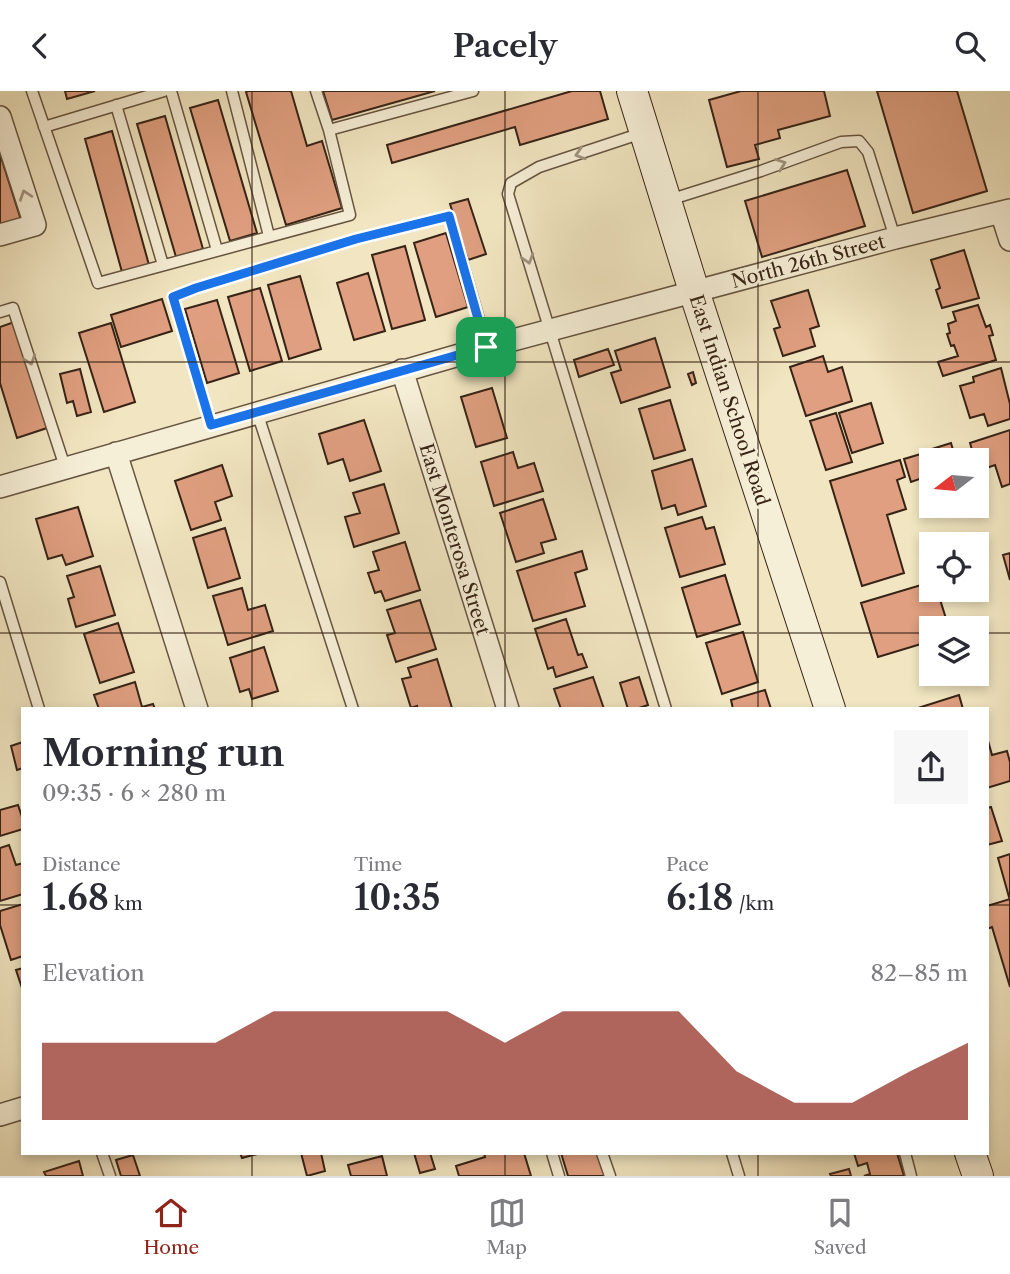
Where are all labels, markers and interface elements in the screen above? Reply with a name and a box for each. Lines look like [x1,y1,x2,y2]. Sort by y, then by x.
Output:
text: Pacely [453,26,557,65]
icon: back [21,27,59,65]
icon: search [951,27,989,65]
one-way arrow [575,145,587,160]
one-way arrow [774,158,786,172]
one-way arrow [19,189,33,201]
street label: North 26th Street [729,230,888,293]
one-way arrow [520,253,535,265]
street label: East Indian School Road [684,292,775,509]
pin [456,317,516,377]
icon: arrive [467,328,505,366]
one-way arrow [22,353,36,365]
street label: East Monterosa Street [414,441,495,638]
north arrow [919,448,989,518]
map controls [919,448,989,686]
button: locate [919,532,989,602]
button: layers [919,616,989,686]
text: Morning run [42,729,285,776]
button: share [894,730,968,804]
text: 09:35 · 6 × 280 m [42,779,226,807]
text: Distance [42,853,121,876]
text: Time [354,853,402,876]
text: Pace [666,853,709,876]
text: 1.68 [42,876,109,919]
text: 10:35 [354,876,440,919]
text: 6:18 [666,876,734,919]
text: km [109,892,143,915]
text: /km [734,892,774,915]
text: Elevation [42,959,145,987]
text: 82–85 m [870,959,968,987]
tab: Home [143,1194,199,1259]
tab: Map [486,1194,527,1259]
tab: Saved [814,1194,867,1259]

